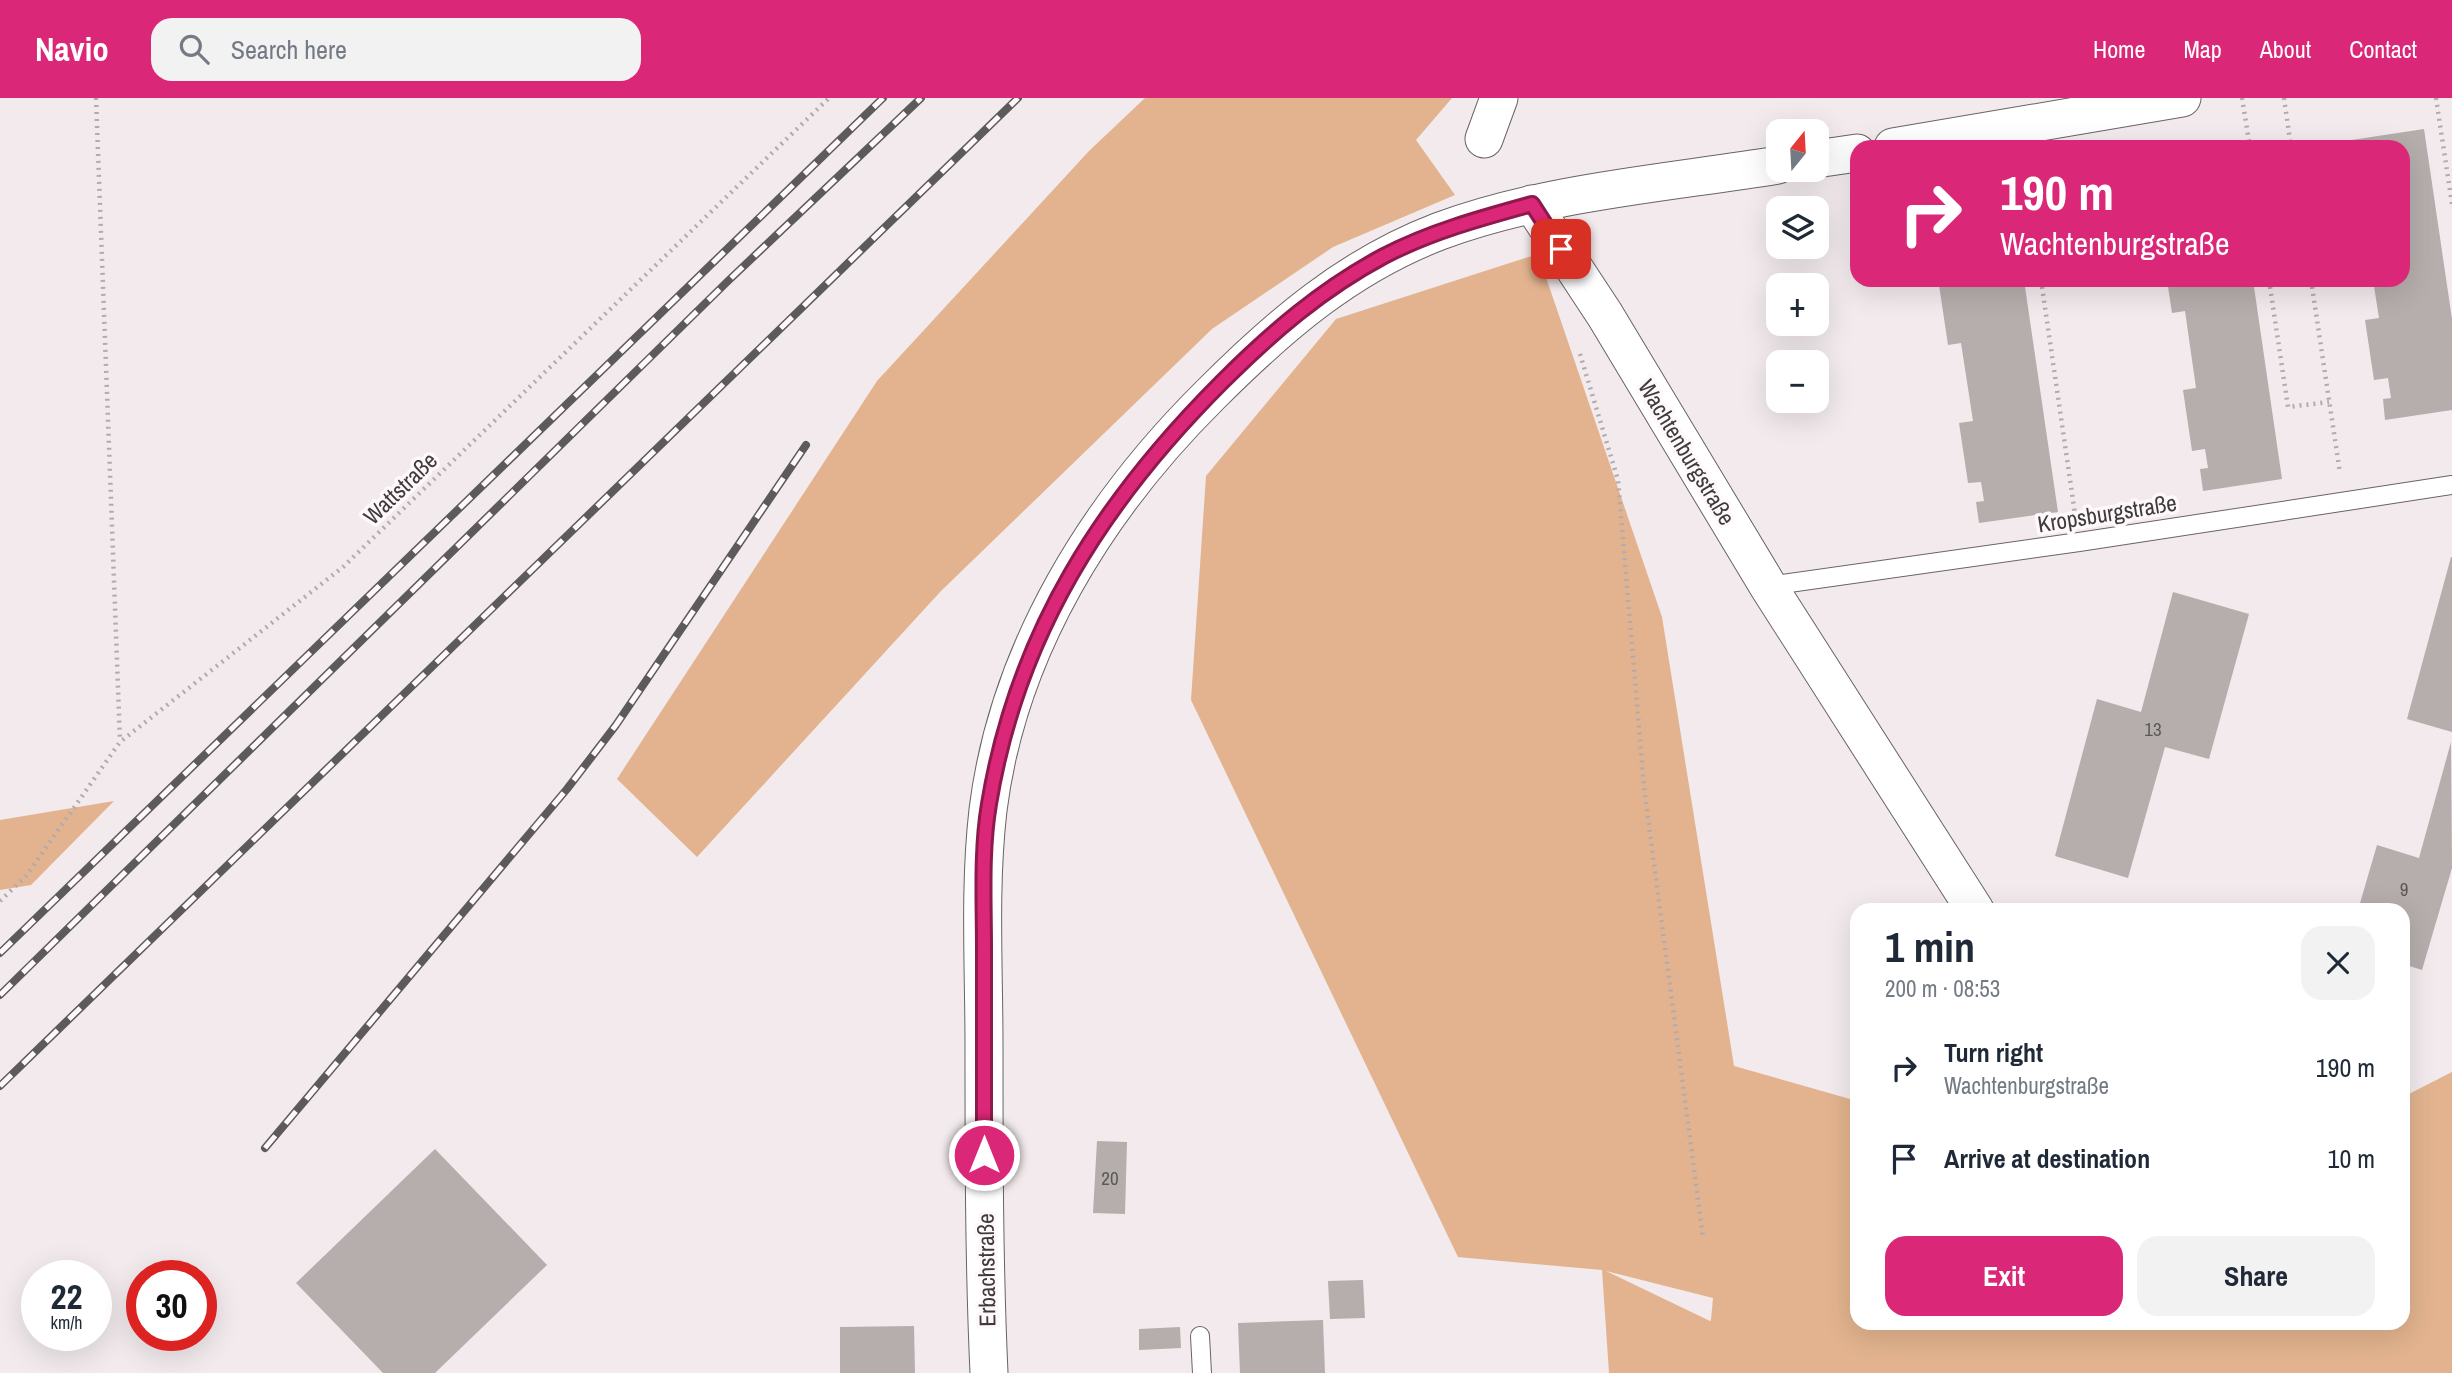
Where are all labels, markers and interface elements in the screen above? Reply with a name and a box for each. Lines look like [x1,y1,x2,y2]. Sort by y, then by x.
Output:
search box [151,18,641,81]
text: Navio [35,27,109,71]
icon: search [175,30,213,68]
text: Search here [231,32,347,67]
text: Home [2093,33,2145,65]
text: Map [2183,33,2222,65]
text: About [2260,33,2311,65]
text: Contact [2349,33,2417,65]
north arrow [1766,119,1829,182]
map controls [1766,119,1829,413]
text: 190 m [2000,159,2114,225]
icon: right [1885,168,1976,259]
button: layers [1766,196,1829,259]
pin [1531,219,1591,279]
text: Wachtenburgstraße [2000,222,2229,265]
icon: arrive [1542,230,1580,268]
button: + [1766,273,1829,336]
button: − [1766,350,1829,413]
street label: Wachtenburgstraße [1631,373,1743,531]
street label: Wattstraße [356,445,444,531]
street label: Kropsburgstraße [2035,487,2179,539]
house number: 13 [2144,716,2162,742]
house number: 9 [2400,876,2408,902]
text: 1 min [1885,919,1975,975]
button: close [2301,926,2375,1000]
text: 200 m · 08:53 [1885,973,2000,1004]
text: Turn right [1944,1035,2043,1070]
icon: right [1885,1049,1923,1087]
text: 190 m [2316,1050,2375,1085]
text: Wachtenburgstraße [1944,1070,2109,1101]
position arrow [947,1118,1021,1192]
icon: arrive [1885,1140,1923,1178]
text: Arrive at destination [1944,1141,2150,1176]
text: 10 m [2328,1141,2375,1176]
house number: 20 [1101,1165,1119,1191]
street label: Erbachstraße [970,1213,1002,1327]
button: Exit [1885,1236,2123,1316]
button: Share [2137,1236,2375,1316]
speed limit sign: 30 [126,1260,217,1351]
text: 22 [51,1273,82,1320]
text: km/h [51,1310,83,1335]

